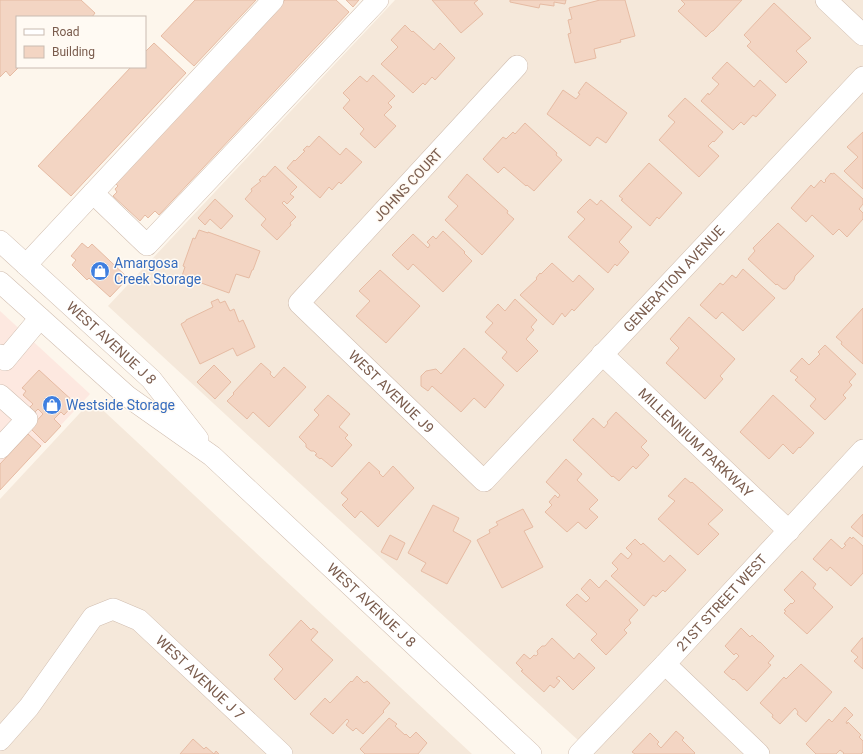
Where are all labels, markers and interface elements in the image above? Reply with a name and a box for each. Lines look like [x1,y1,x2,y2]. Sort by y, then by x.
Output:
legend [16,16,146,68]
text: Road [52,25,80,39]
text: Building [52,45,95,59]
street label: JOHNS COURT [370,145,446,225]
street label: GENERATION AVENUE [620,222,728,335]
place label: Amargosa Creek Storage [114,255,201,287]
shop icon: Amargosa Creek Storage [89,260,111,282]
street label: WEST AVENUE J 8 [63,298,160,387]
street label: WEST AVENUE J9 [345,347,437,436]
street label: MILLENNIUM PARKWAY [635,385,757,501]
shop icon: Westside Storage [41,394,63,416]
place label: Westside Storage [66,397,175,413]
street label: 21ST STREET WEST [673,551,771,654]
street label: WEST AVENUE J 8 [324,560,419,650]
street label: WEST AVENUE J 7 [153,632,248,723]

